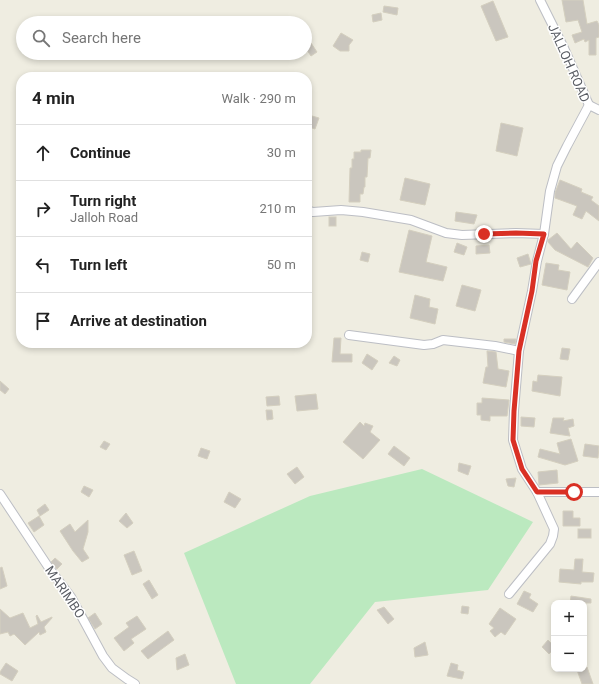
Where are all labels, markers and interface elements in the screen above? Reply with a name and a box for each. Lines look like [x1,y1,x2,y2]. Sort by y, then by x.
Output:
search box [16,16,312,60]
street label: JALLOH ROAD [545,21,593,105]
icon: search [30,27,52,49]
text: Search here [62,29,141,47]
text: 4 min [32,88,75,108]
text: Walk · 290 m [221,91,296,106]
icon: ahead [32,142,54,164]
text: Continue [70,144,131,162]
text: 30 m [267,145,296,160]
text: Turn right [70,192,136,210]
icon: right [32,198,54,220]
text: 210 m [259,201,296,216]
text: Jalloh Road [70,210,138,225]
route end [475,225,493,243]
icon: left [32,254,54,276]
text: Turn left [70,256,127,274]
text: 50 m [267,257,296,272]
icon: arrive [32,310,54,332]
text: Arrive at destination [70,312,207,330]
route start [565,483,583,501]
street label: MARIMBO [42,563,88,621]
map controls [551,600,587,672]
button: + [551,600,587,636]
button: − [551,636,587,672]

